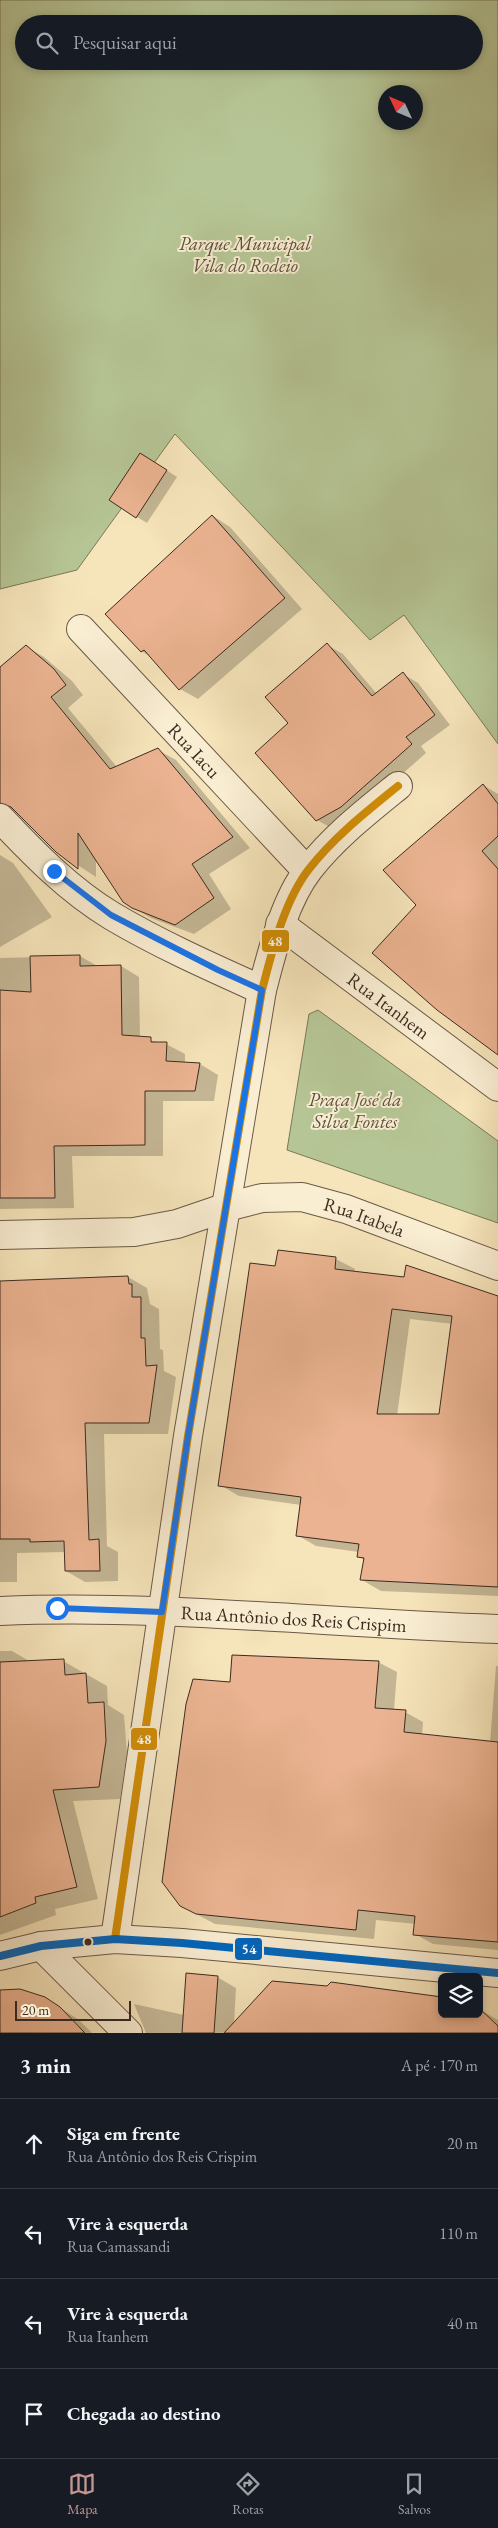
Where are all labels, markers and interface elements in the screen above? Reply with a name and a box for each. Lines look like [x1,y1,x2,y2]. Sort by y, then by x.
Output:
search box [15,15,483,70]
icon: search [33,29,61,57]
text: Pesquisar aqui [73,30,177,55]
north arrow [378,85,423,130]
park label: Parque Municipal Vila do Rodeio [179,231,312,278]
street label: Rua Iacu [162,718,226,784]
route end [43,860,66,883]
line badge: 48 [261,929,290,953]
text: 48 [268,932,282,950]
street label: Rua Itanhem [342,967,435,1045]
park label: Praça José da Silva Fontes [308,1087,402,1134]
street label: Rua Itabela [321,1191,409,1243]
route start [46,1597,69,1620]
street label: Rua Antônio dos Reis Crispim [180,1600,407,1638]
line badge: 48 [130,1727,158,1751]
text: 48 [137,1730,151,1748]
unlabelled marker [83,1937,93,1947]
line badge: 54 [234,1937,263,1961]
text: 54 [242,1940,257,1958]
map controls [438,1973,483,2018]
button: layers [438,1973,483,2018]
scale bar [15,1998,131,2021]
text: 20 m [22,2001,49,2019]
text: 3 min [20,2052,71,2079]
text: A pé · 170 m [401,2055,478,2076]
text: Siga em frente [67,2121,180,2146]
icon: ahead [20,2130,48,2158]
text: 20 m [447,2133,478,2154]
text: Rua Antônio dos Reis Crispim [67,2146,257,2167]
text: Vire à esquerda [67,2211,188,2236]
icon: left [20,2220,48,2248]
text: 110 m [439,2223,478,2244]
text: Rua Camassandi [67,2236,170,2257]
text: Vire à esquerda [67,2301,188,2326]
icon: left [20,2310,48,2338]
text: 40 m [447,2313,478,2334]
text: Rua Itanhem [67,2326,149,2347]
icon: arrive [20,2400,48,2428]
text: Chegada ao destino [67,2401,221,2426]
tab: Mapa [67,2470,98,2518]
tab: Rotas [232,2470,264,2518]
tab: Salvos [398,2470,431,2518]

